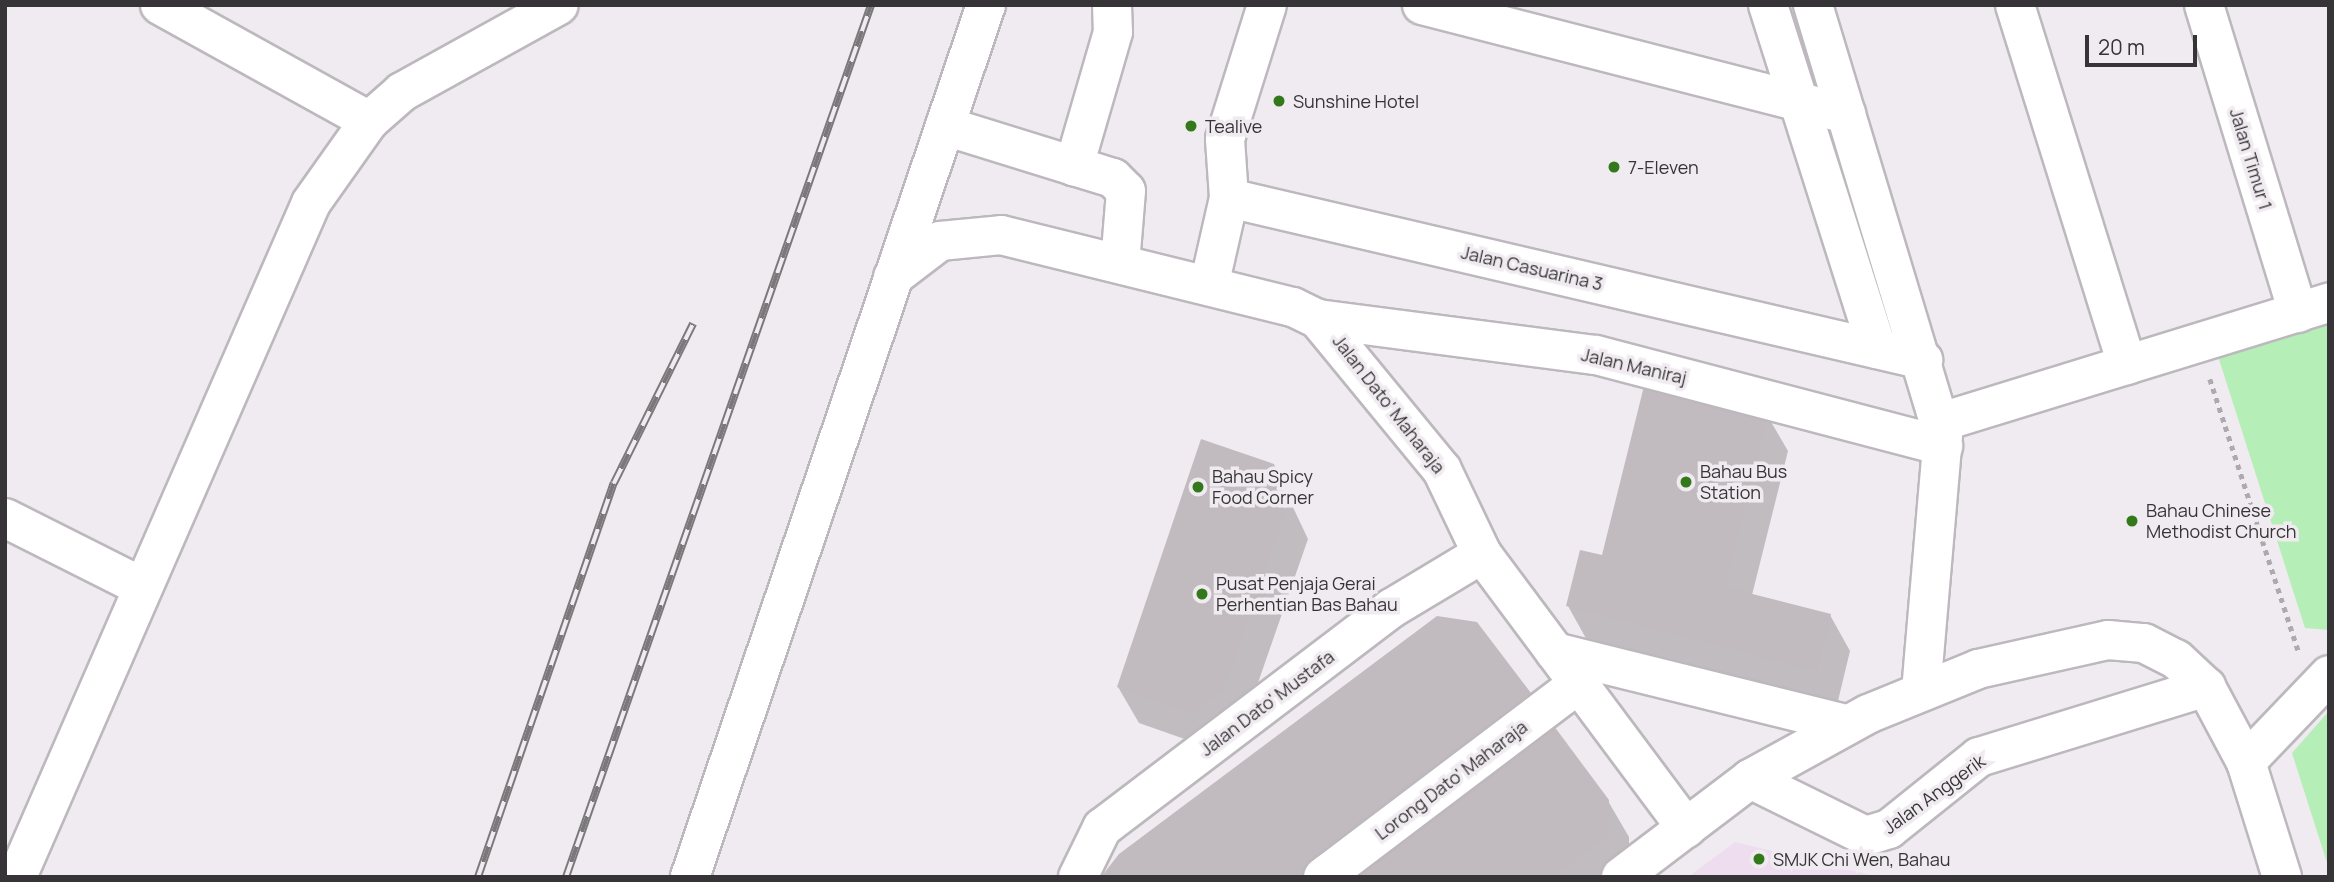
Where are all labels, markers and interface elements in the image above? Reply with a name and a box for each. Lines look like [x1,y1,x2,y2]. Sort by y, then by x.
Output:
scale bar [2089,21,2201,65]
text: 20 m [2098,33,2145,61]
place label: Sunshine Hotel [1293,90,1419,112]
marker: Sunshine Hotel [1271,93,1287,109]
street label: Jalan Timur 1 [2225,106,2277,212]
place label: Tealive [1205,115,1262,137]
marker: Tealive [1183,118,1199,134]
place label: 7-Eleven [1628,156,1699,178]
marker: 7-Eleven [1606,159,1622,175]
street label: Jalan Casuarina 3 [1459,241,1605,295]
street label: Jalan Dato' Maharaja [1328,330,1450,478]
street label: Jalan Maniraj [1579,343,1689,389]
place label: Bahau Bus Station [1700,461,1787,504]
place label: Bahau Spicy Food Corner [1212,466,1314,508]
marker: Bahau Bus Station [1678,474,1694,490]
marker: Bahau Spicy Food Corner [1190,479,1206,495]
place label: Bahau Chinese Methodist Church [2146,500,2297,542]
marker: Bahau Chinese Methodist Church [2124,513,2140,529]
place label: Pusat Penjaja Gerai Perhentian Bas Bahau [1216,573,1398,616]
marker: Pusat Penjaja Gerai Perhentian Bas Bahau [1194,586,1210,602]
street label: Jalan Dato' Mustafa [1196,646,1338,760]
street label: Lorong Dato' Maharaja [1371,716,1531,844]
street label: Jalan Anggerik [1879,750,1989,838]
place label: SMJK Chi Wen, Bahau [1773,848,1951,870]
marker: SMJK Chi Wen, Bahau [1751,851,1767,867]

